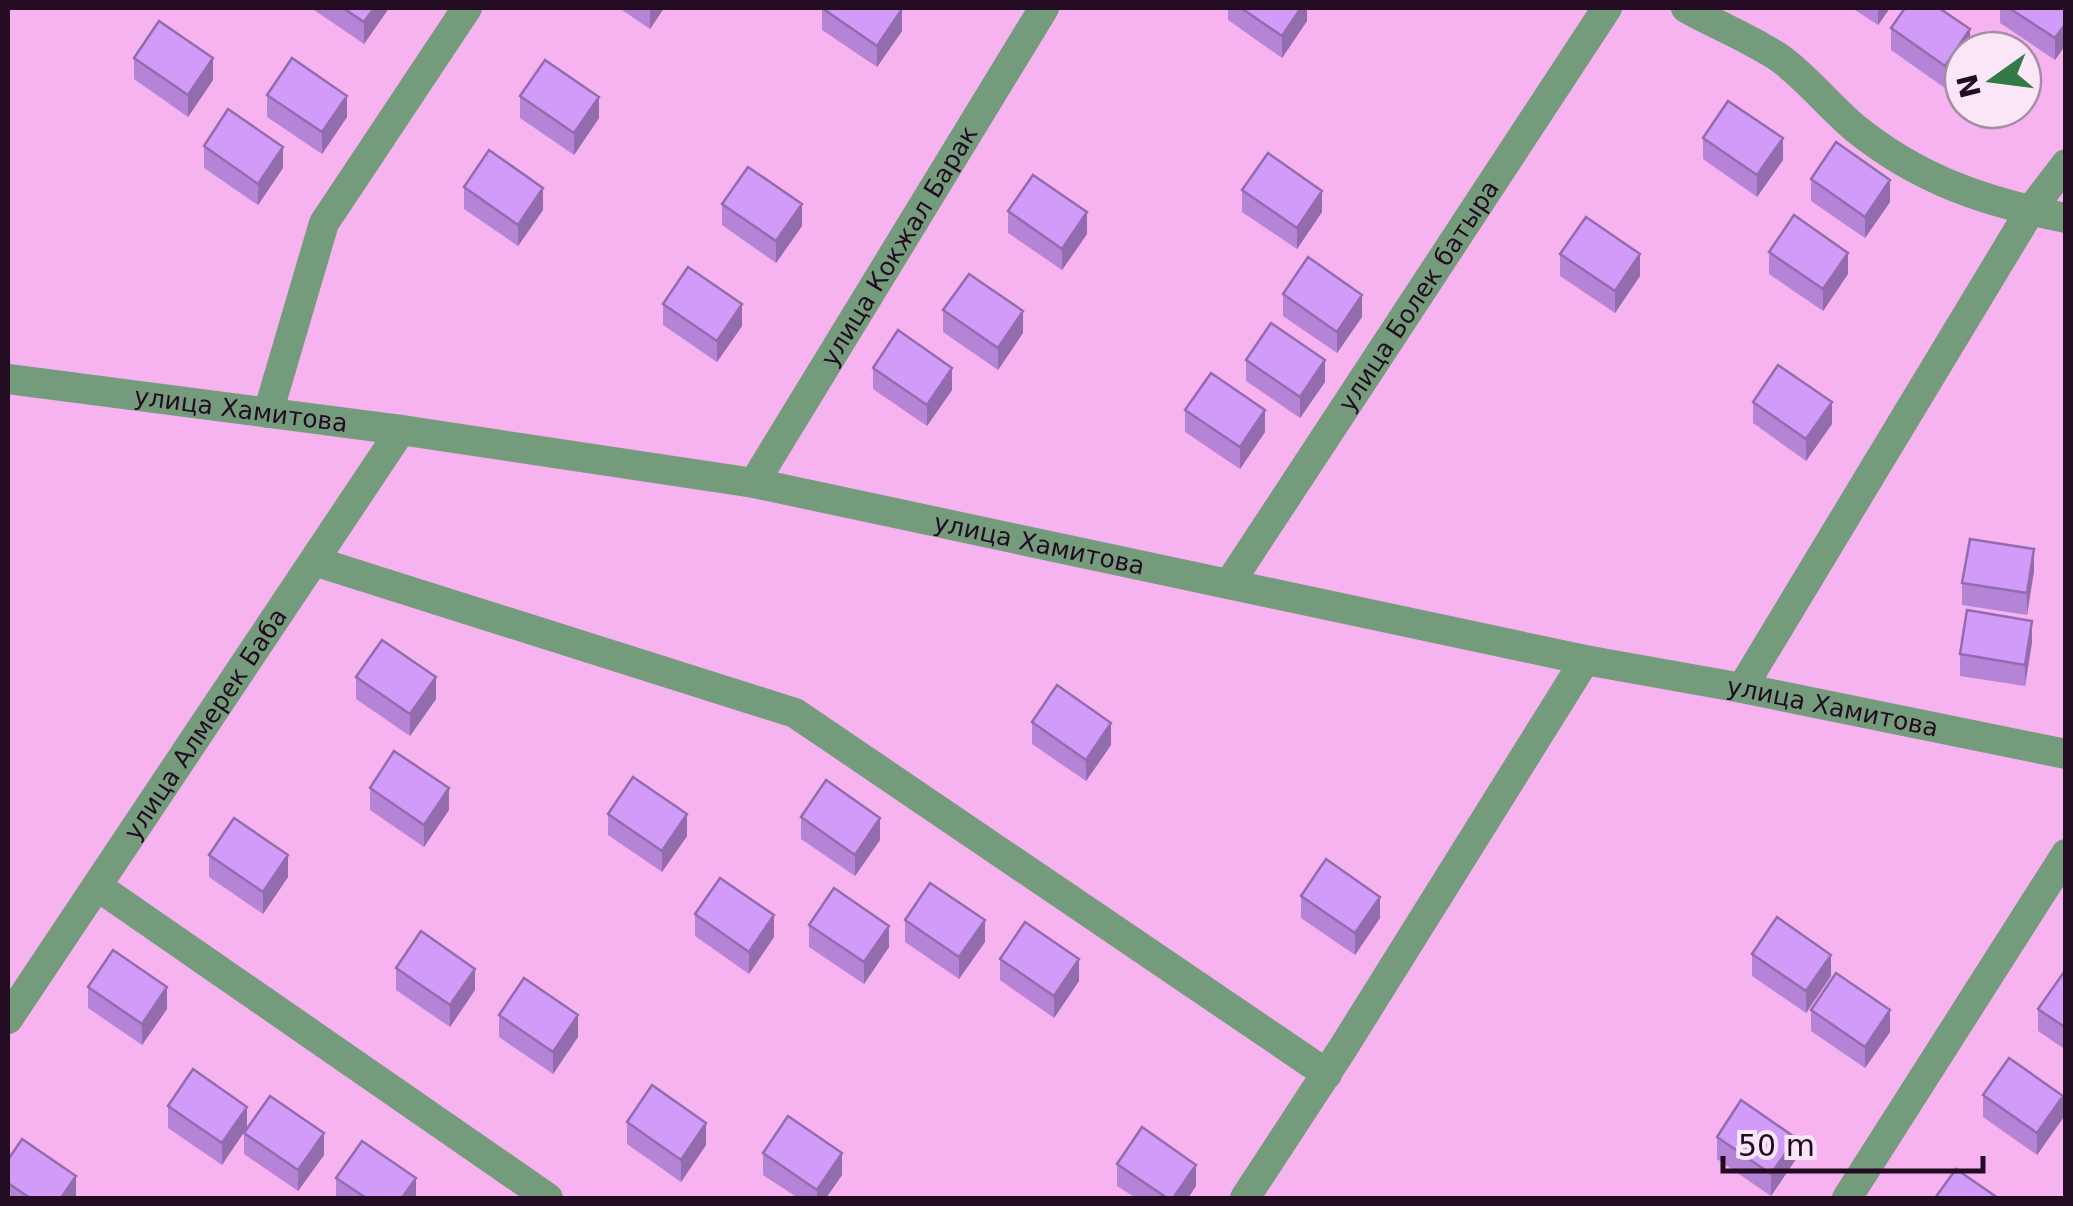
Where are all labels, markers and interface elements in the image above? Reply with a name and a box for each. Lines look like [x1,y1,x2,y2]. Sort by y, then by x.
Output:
north arrow [1943,30,2043,130]
text: N [1950,71,1988,101]
street label: улица Кокжал Барак [815,121,984,371]
street label: улица Болек батыра [1332,175,1505,417]
street label: улица Хамитова [133,382,349,438]
street label: улица Хамитова [931,508,1147,581]
street label: улица Алмерек Баба [118,603,293,845]
street label: улица Хамитова [1725,672,1941,743]
scale bar [1723,1111,1983,1173]
text: 50 m [1738,1128,1815,1163]

